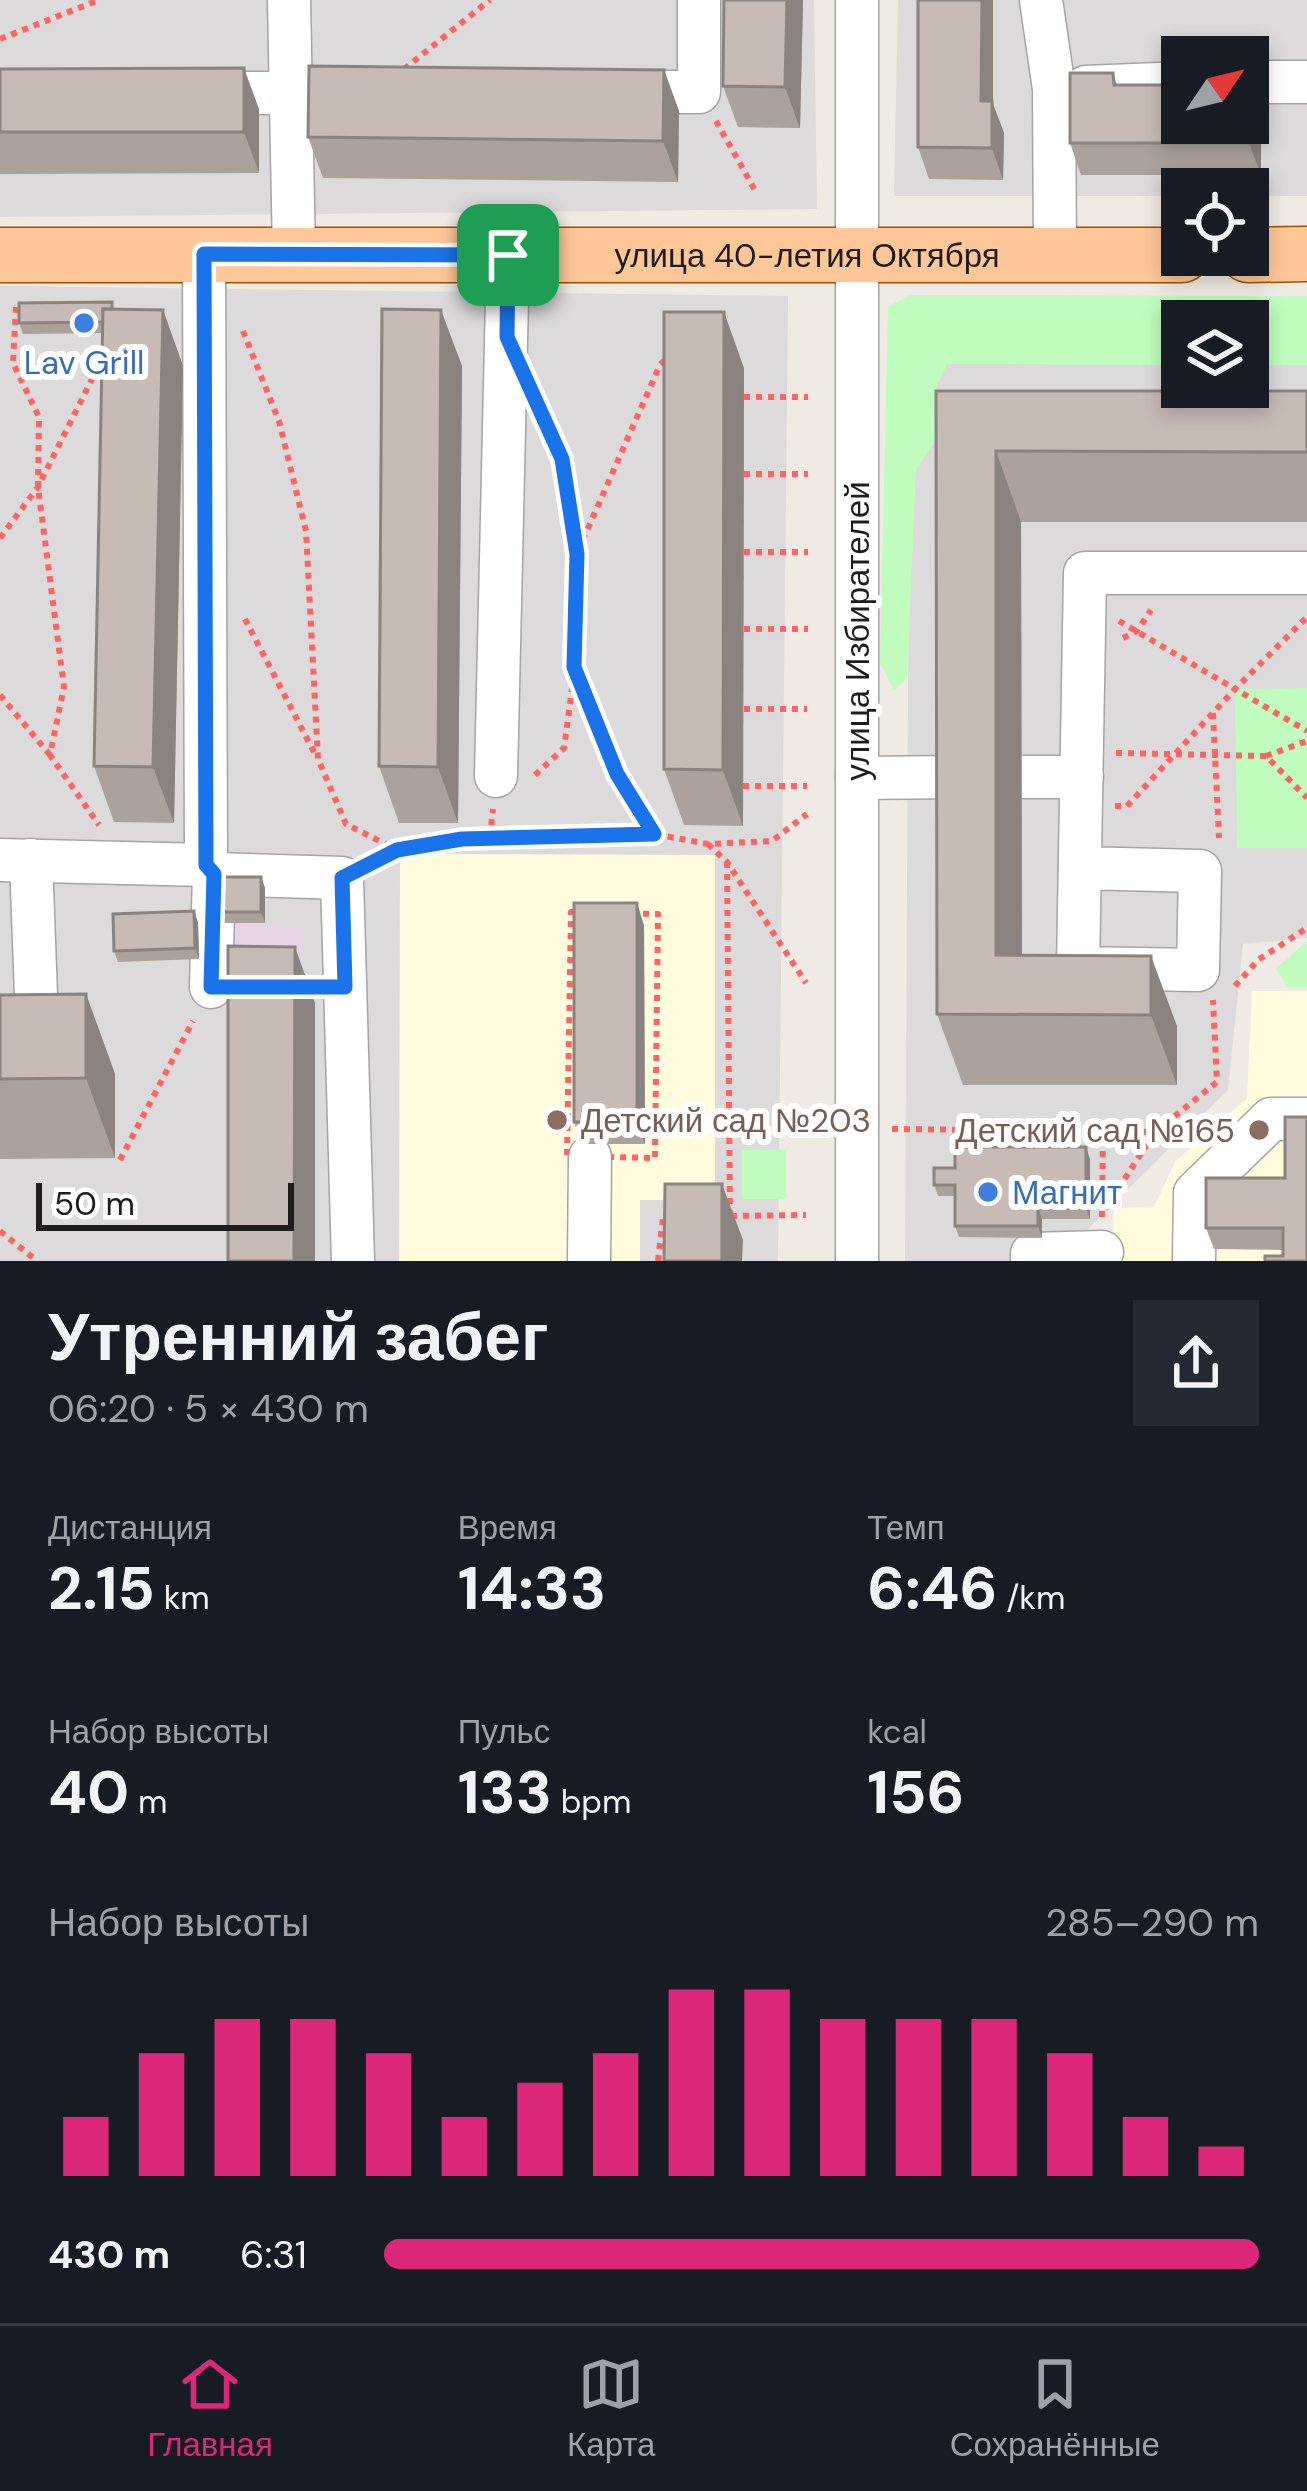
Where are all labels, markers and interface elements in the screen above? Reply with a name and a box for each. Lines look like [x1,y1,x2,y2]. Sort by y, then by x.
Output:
north arrow [1161,36,1269,144]
map controls [1161,36,1269,408]
button: locate [1161,168,1269,276]
pin [457,204,559,306]
icon: arrive [475,222,541,288]
street label: улица 40-летия Октября [615,234,1000,277]
button: layers [1161,300,1269,408]
marker: Lav Grill [71,310,97,336]
place label: Lav Grill [24,341,144,384]
street label: улица Избирателей [836,481,879,781]
place label: Детский сад №203 [581,1099,871,1142]
marker: Детский сад №203 [544,1107,570,1133]
place label: Детский сад №165 [955,1109,1235,1152]
marker: Детский сад №165 [1246,1117,1272,1143]
place label: Магнит [1012,1171,1122,1214]
scale bar [36,1177,294,1230]
marker: Магнит [975,1179,1001,1205]
text: 50 m [54,1182,135,1225]
text: Утренний забег [48,1295,548,1380]
button: share [1133,1300,1259,1426]
text: 06:20 · 5 × 430 m [48,1383,369,1434]
text: Дистанция [48,1506,212,1549]
text: Время [458,1506,557,1549]
text: Темп [867,1506,945,1549]
text: 2.15 [48,1549,155,1628]
text: 14:33 [458,1549,606,1628]
text: 6:46 [867,1549,998,1628]
text: km [155,1576,210,1619]
text: /km [998,1576,1065,1619]
text: Набор высоты [48,1710,269,1753]
text: Пульс [458,1710,550,1753]
text: kcal [867,1710,927,1753]
text: 40 [48,1753,129,1832]
text: 133 [458,1753,552,1832]
text: 156 [867,1753,965,1832]
text: m [129,1780,167,1823]
text: bpm [552,1780,631,1823]
text: Набор высоты [48,1897,309,1948]
text: 285–290 m [1045,1897,1259,1948]
text: 430 m [48,2229,170,2280]
text: 6:31 [240,2229,307,2280]
tab: Главная [147,2351,273,2466]
tab: Карта [567,2351,655,2466]
tab: Сохранённые [950,2351,1160,2466]

